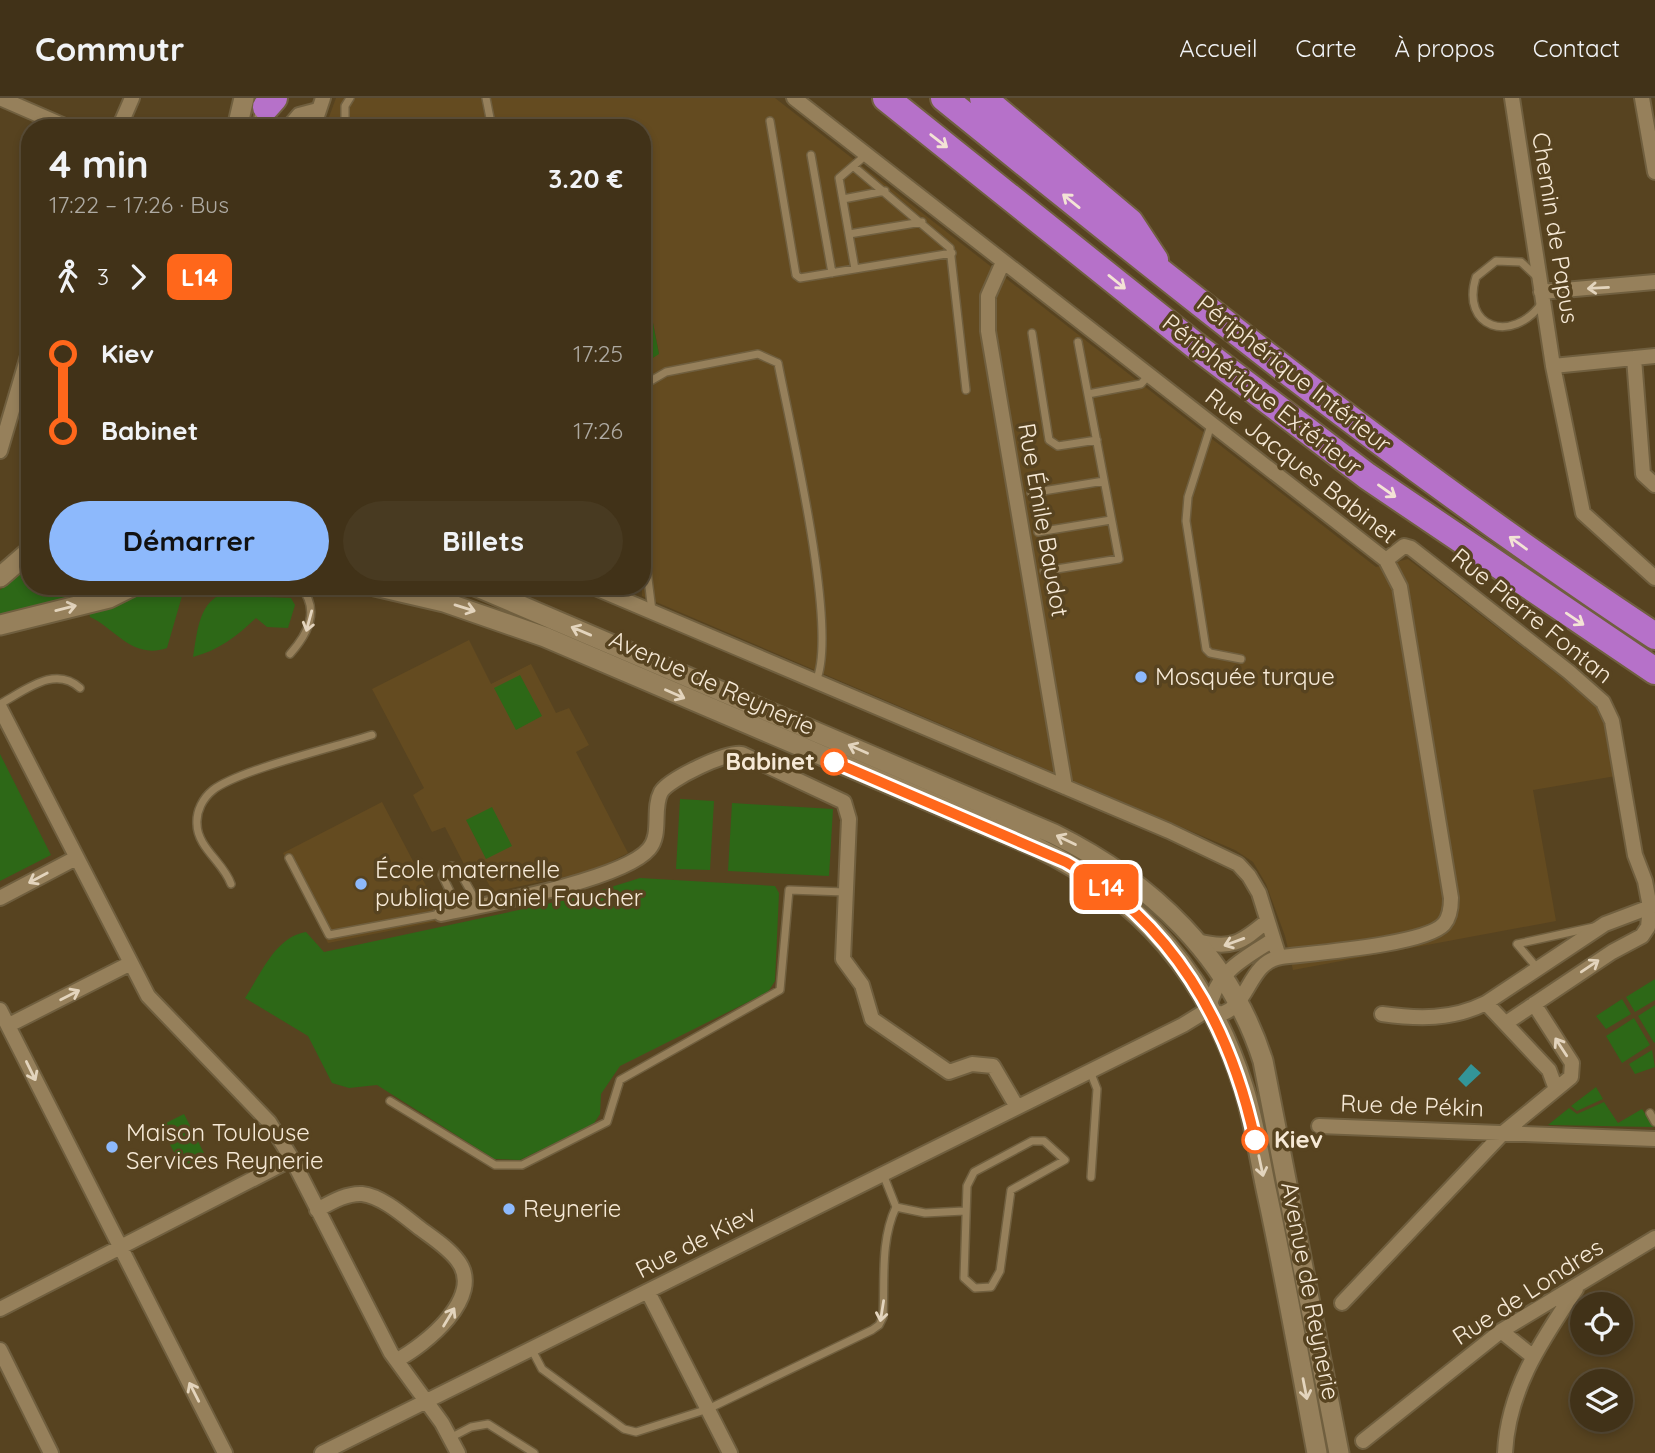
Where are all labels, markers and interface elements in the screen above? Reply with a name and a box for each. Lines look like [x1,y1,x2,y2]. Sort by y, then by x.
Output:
text: Commutr [35,28,184,69]
text: Accueil [1179,33,1258,63]
text: Carte [1296,33,1357,63]
text: À propos [1395,33,1495,63]
text: Contact [1533,33,1620,63]
street label: Chemin de Papus [1526,130,1586,326]
one-way arrow [929,133,947,148]
text: 4 min [49,140,149,188]
text: 3.20 € [548,162,623,195]
text: 17:22 – 17:26 · Bus [49,190,229,219]
one-way arrow [1062,193,1080,209]
icon: walk [49,258,87,296]
icon: forward [119,258,157,296]
text: 3 [97,262,109,291]
text: L14 [181,262,218,292]
one-way arrow [1108,274,1126,289]
one-way arrow [1587,281,1610,294]
street label: Périphérique Intérieur [1191,288,1398,459]
street label: Périphérique Extérieur [1157,307,1368,482]
text: Kiev [101,337,154,370]
text: 17:25 [573,339,623,368]
street label: Rue Jacques Babinet [1200,381,1404,549]
text: Babinet [101,414,198,447]
text: 17:26 [573,416,623,445]
street label: Rue Émile Baudot [1012,421,1076,619]
one-way arrow [1377,484,1396,498]
button: Démarrer [49,501,329,581]
button: Billets [343,501,623,581]
one-way arrow [1508,536,1527,551]
street label: Rue Pierre Fontan [1446,541,1619,689]
one-way arrow [54,601,77,614]
one-way arrow [453,603,475,615]
one-way arrow [302,610,315,632]
one-way arrow [1565,612,1584,626]
street label: Avenue de Reynerie [605,623,820,741]
one-way arrow [571,624,592,637]
place label: Mosquée turque [1155,661,1335,691]
marker: Mosquée turque [1133,669,1149,685]
one-way arrow [664,688,686,701]
one-way arrow [848,742,869,755]
place label: Babinet [725,746,815,776]
marker: Babinet [821,749,847,775]
one-way arrow [1056,833,1077,846]
place label: École maternelle publique Daniel Faucher [375,854,643,912]
line badge: L14 [1066,864,1146,910]
one-way arrow [28,871,49,885]
text: L14 [1088,872,1124,902]
marker: École maternelle publique Daniel Faucher [353,876,369,892]
one-way arrow [1224,937,1246,949]
one-way arrow [1580,959,1599,974]
one-way arrow [59,987,80,1001]
one-way arrow [1554,1038,1568,1058]
one-way arrow [25,1060,38,1081]
street label: Rue de Pékin [1340,1088,1484,1122]
place label: Maison Toulouse Services Reynerie [126,1117,324,1175]
place label: Kiev [1274,1124,1323,1154]
marker: Kiev [1242,1127,1268,1153]
marker: Maison Toulouse Services Reynerie [104,1139,120,1155]
one-way arrow [1254,1154,1268,1177]
street label: Avenue de Reynerie [1275,1179,1347,1402]
place label: Reynerie [523,1193,621,1223]
street label: Rue de Kiev [630,1198,761,1284]
marker: Reynerie [501,1201,517,1217]
street label: Rue de Londres [1447,1231,1608,1351]
map controls [1570,1292,1633,1432]
button: locate [1570,1292,1633,1355]
one-way arrow [875,1299,888,1322]
one-way arrow [442,1308,456,1328]
button: layers [1570,1369,1633,1432]
one-way arrow [1298,1377,1312,1400]
one-way arrow [187,1382,201,1403]

